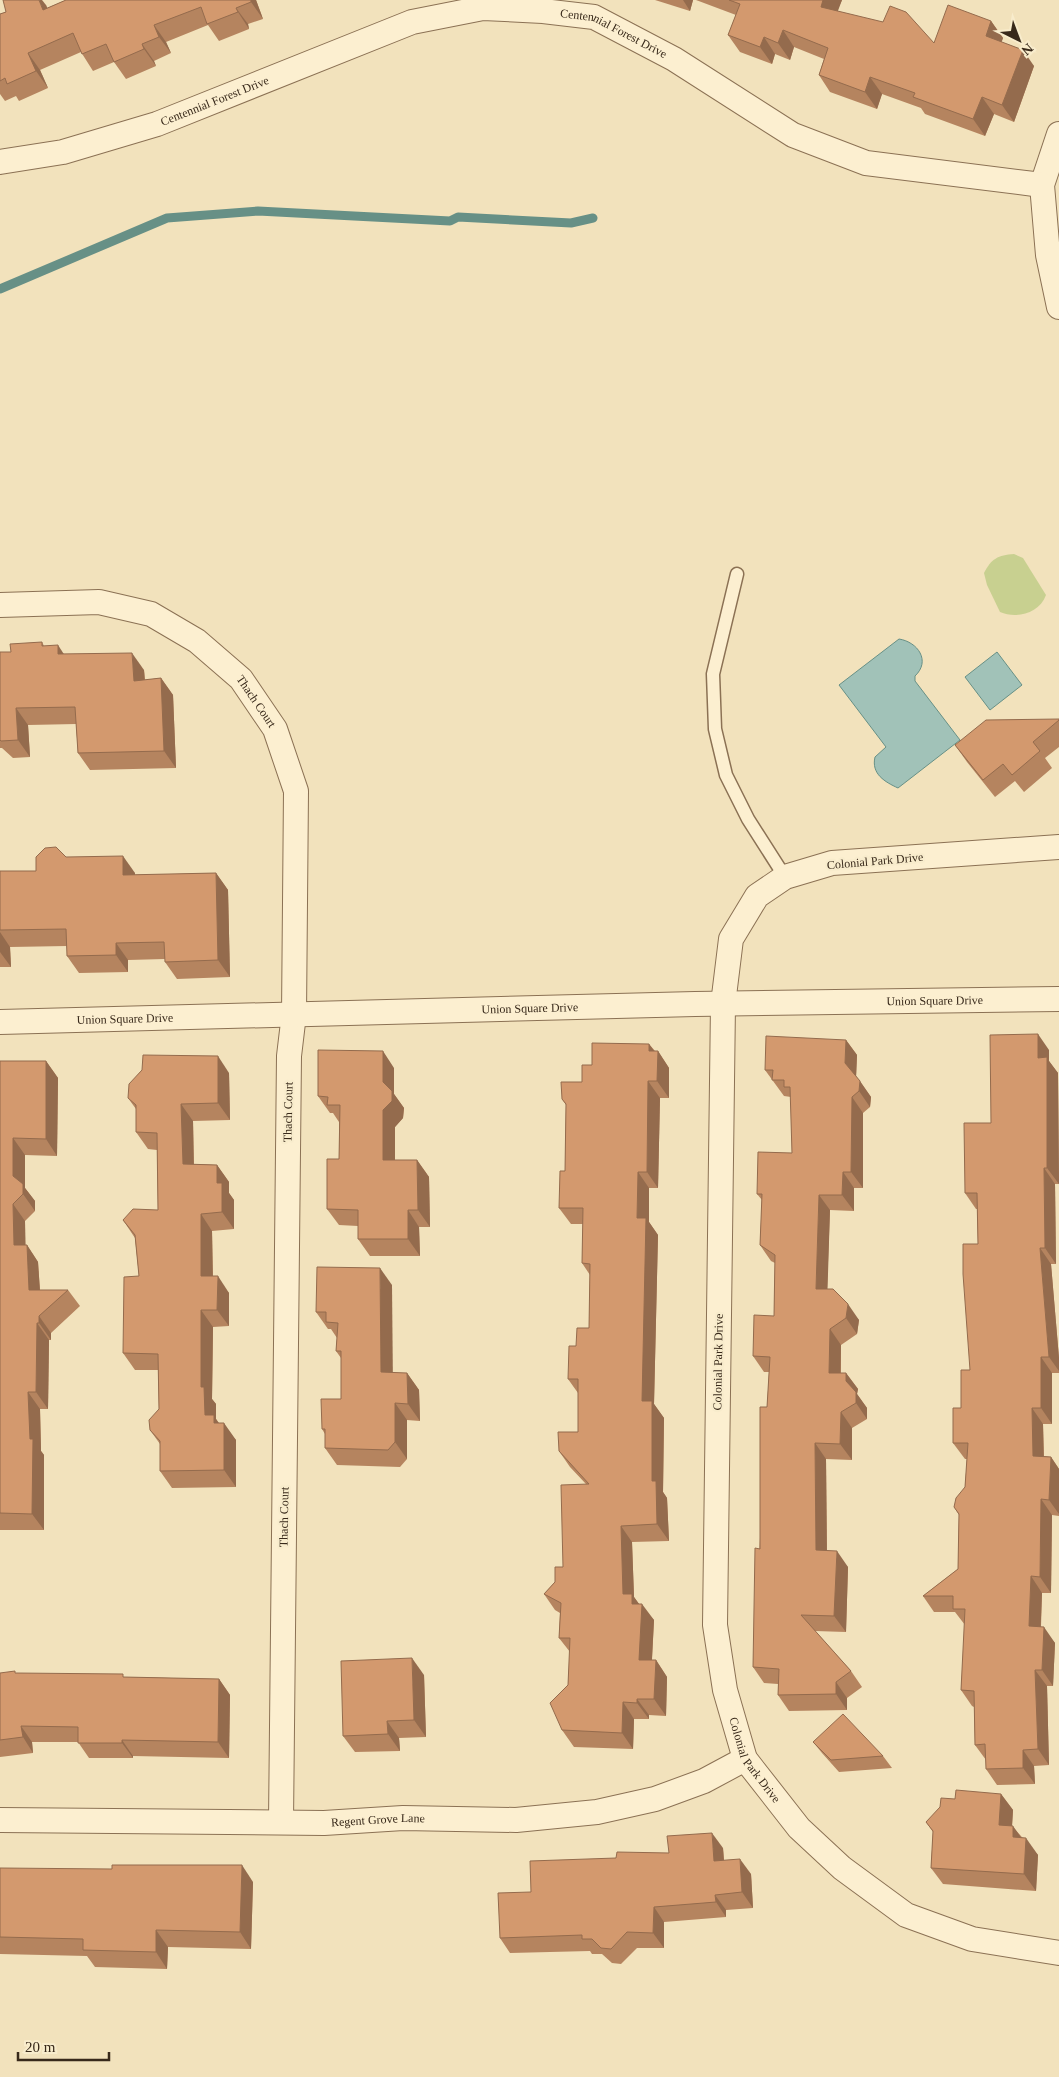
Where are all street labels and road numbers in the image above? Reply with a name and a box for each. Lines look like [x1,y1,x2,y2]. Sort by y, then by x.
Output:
street label: Centennial Forest Drive [559,6,669,61]
street label: Centennial Forest Drive [159,73,271,129]
street label: Thach Court [233,673,279,731]
street label: Colonial Park Drive [826,850,924,872]
street label: Union Square Drive [886,993,983,1008]
street label: Union Square Drive [481,1000,578,1017]
street label: Union Square Drive [76,1011,173,1027]
street label: Thach Court [280,1081,296,1142]
street label: Colonial Park Drive [710,1314,726,1410]
street label: Thach Court [276,1486,292,1547]
street label: Colonial Park Drive [726,1716,784,1805]
street label: Regent Grove Lane [331,1811,425,1830]

